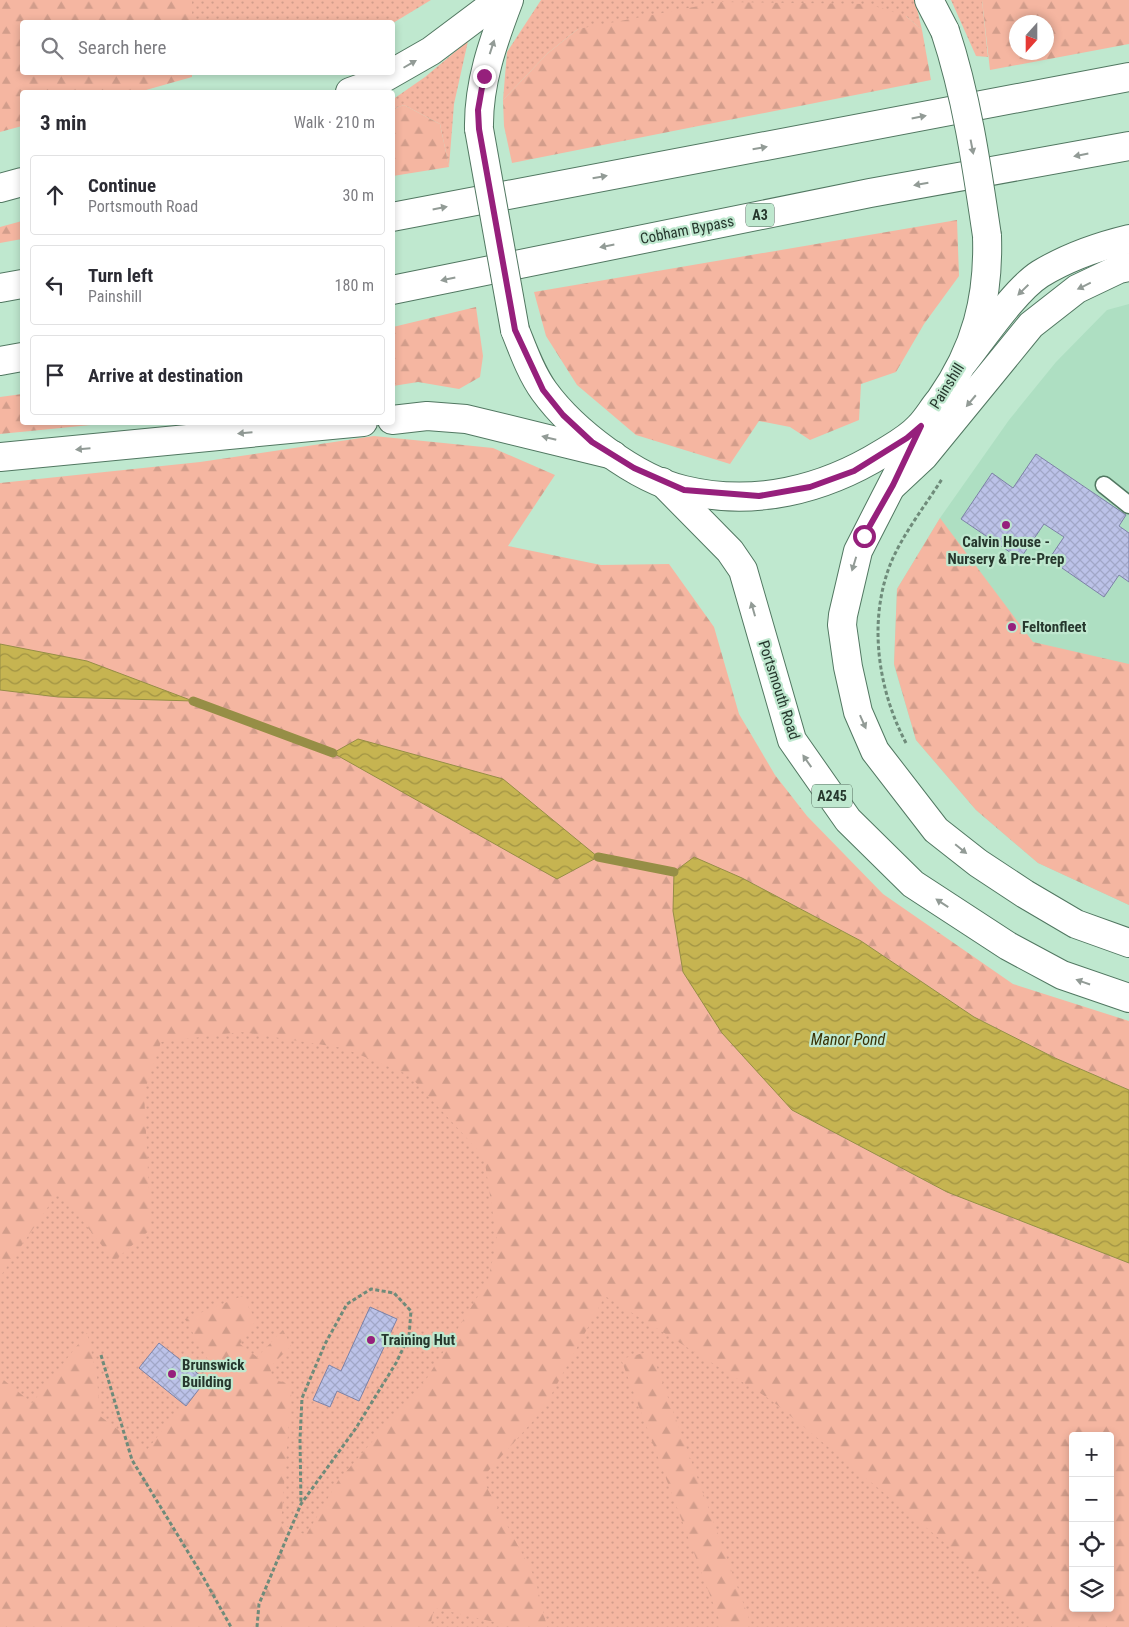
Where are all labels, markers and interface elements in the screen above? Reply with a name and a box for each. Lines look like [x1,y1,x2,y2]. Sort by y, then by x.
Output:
north arrow [1009,15,1054,60]
search box [20,20,395,75]
icon: search [38,34,66,62]
text: Search here [78,36,166,59]
one-way arrow [488,39,496,54]
one-way arrow [403,59,416,68]
route end [473,65,496,88]
text: 3 min [40,111,87,135]
text: Walk · 210 m [294,113,375,132]
one-way arrow [912,113,928,121]
one-way arrow [968,139,976,154]
one-way arrow [752,143,768,151]
one-way arrow [1073,151,1089,159]
one-way arrow [592,173,608,181]
text: Continue [88,174,156,197]
icon: ahead [41,181,69,209]
one-way arrow [913,181,929,189]
text: 30 m [342,186,374,205]
text: Portsmouth Road [88,197,198,216]
one-way arrow [433,203,449,211]
road number: A3 [746,204,774,226]
street label: Cobham Bypass [639,212,736,248]
one-way arrow [599,242,615,250]
text: Turn left [88,264,153,287]
icon: left [41,271,69,299]
one-way arrow [440,275,456,283]
text: 180 m [335,276,374,295]
one-way arrow [1077,282,1091,290]
one-way arrow [1018,284,1030,296]
text: Painshill [88,287,142,306]
street label: Painshill [926,360,968,412]
icon: arrive [41,361,69,389]
text: Arrive at destination [88,364,243,387]
one-way arrow [966,394,977,407]
one-way arrow [236,430,252,438]
one-way arrow [541,434,556,442]
one-way arrow [75,445,91,453]
marker: Calvin House - Nursery & Pre-Prep [1000,519,1012,531]
route start [853,525,876,548]
place label: Calvin House - Nursery & Pre-Prep [948,533,1064,568]
one-way arrow [850,556,858,571]
one-way arrow [749,601,757,617]
place label: Feltonfleet [1022,618,1087,636]
marker: Feltonfleet [1006,621,1018,633]
street label: Portsmouth Road [754,638,804,742]
one-way arrow [859,715,867,729]
one-way arrow [802,754,812,768]
road number: A245 [812,784,852,808]
one-way arrow [954,844,967,855]
one-way arrow [935,898,948,908]
one-way arrow [1075,978,1090,986]
water label: Manor Pond [811,1030,885,1049]
place label: Training Hut [381,1331,455,1349]
marker: Training Hut [365,1334,377,1346]
place label: Brunswick Building [182,1356,245,1391]
marker: Brunswick Building [166,1368,178,1380]
map controls [1069,1432,1114,1612]
button: + [1069,1432,1114,1477]
button: − [1069,1477,1114,1522]
button: locate [1069,1522,1114,1567]
button: layers [1069,1567,1114,1612]

